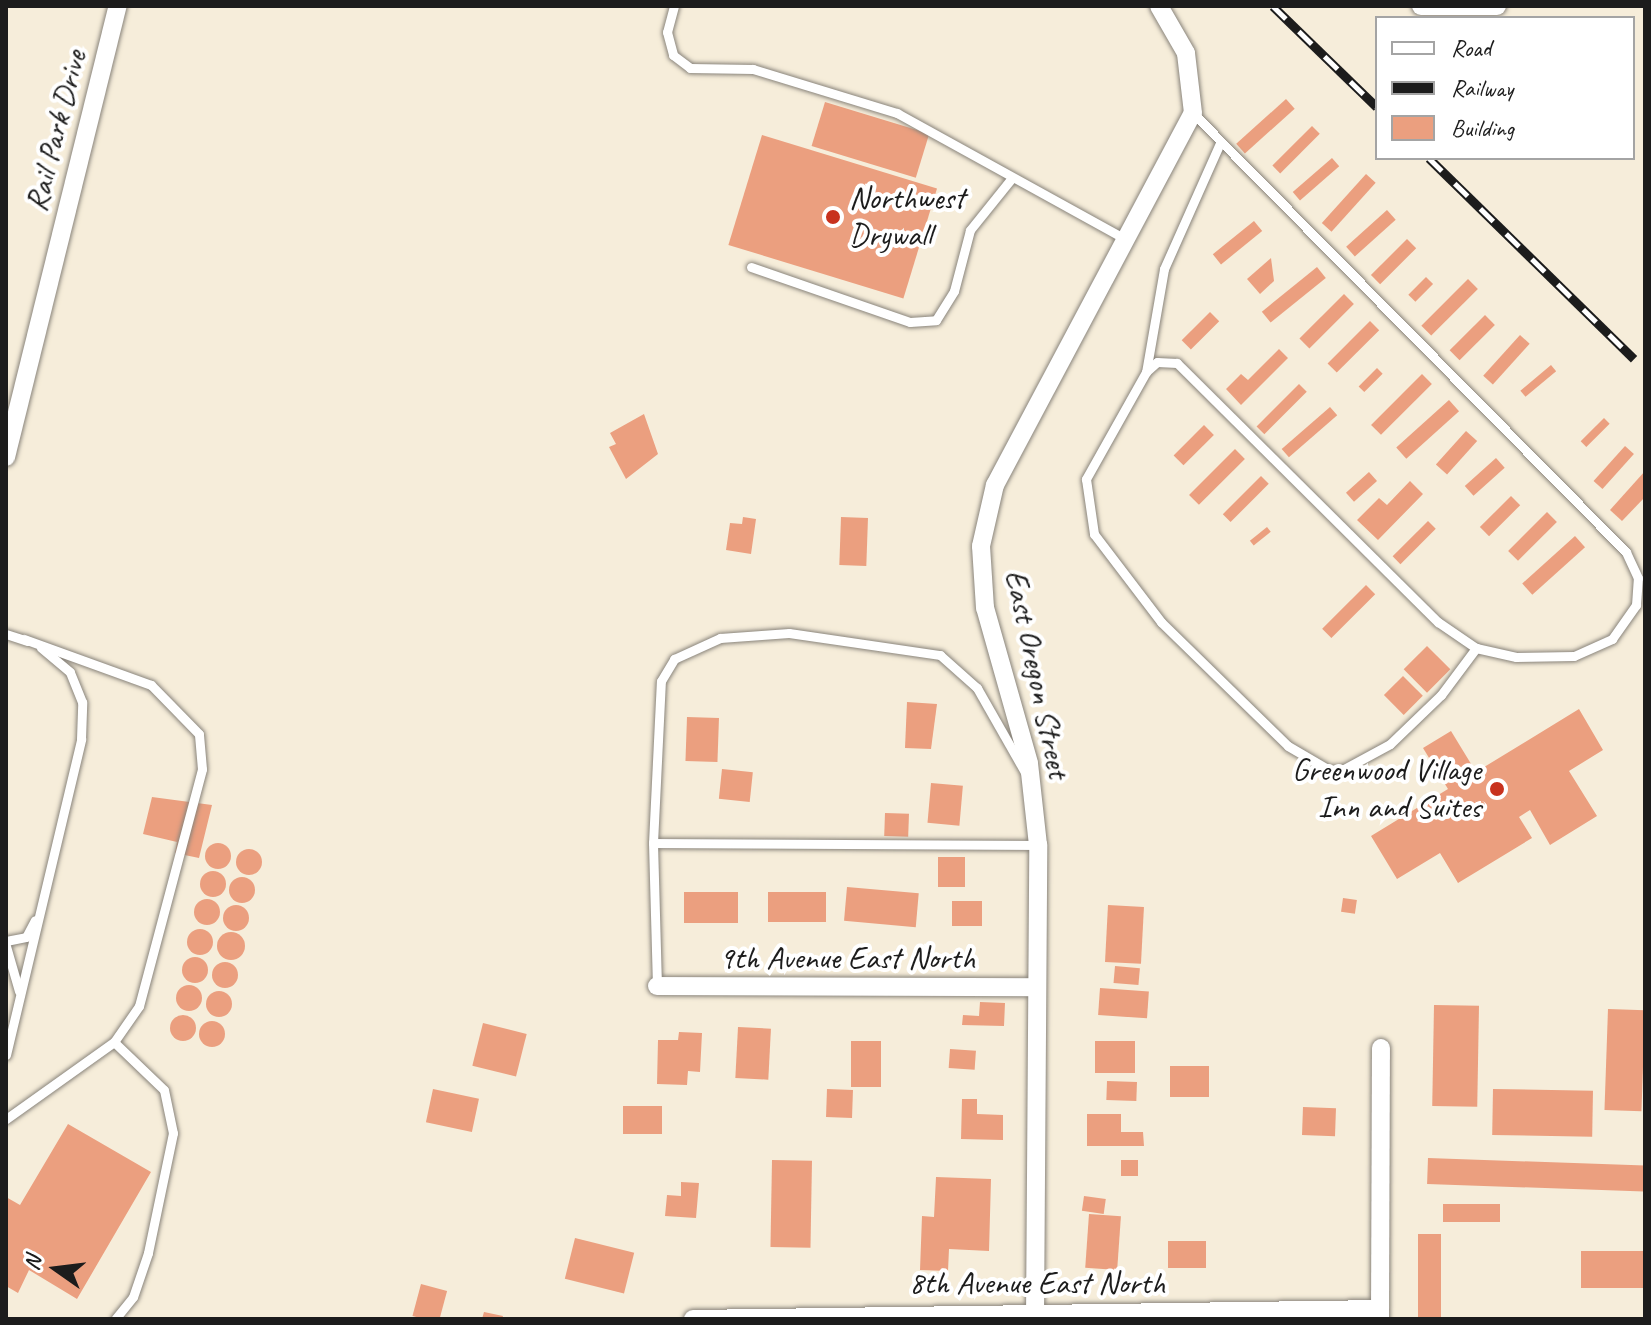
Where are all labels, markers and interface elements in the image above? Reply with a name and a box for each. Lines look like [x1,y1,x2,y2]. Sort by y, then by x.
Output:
legend [1375,16,1635,160]
text: Road [1451,33,1491,63]
street label: Rail Park Drive [17,46,95,216]
text: Railway [1451,73,1513,103]
text: Building [1451,113,1514,143]
place label: Northwest Drywall [849,180,965,255]
marker: Northwest Drywall [824,208,842,226]
street label: East Oregon Street [996,566,1078,782]
place label: Greenwood Village Inn and Suites [1292,752,1481,827]
marker: Greenwood Village Inn and Suites [1488,780,1506,798]
street label: 9th Avenue East North [719,939,975,977]
north arrow [16,1229,96,1309]
text: N [17,1253,48,1273]
street label: 8th Avenue East North [909,1264,1165,1302]

